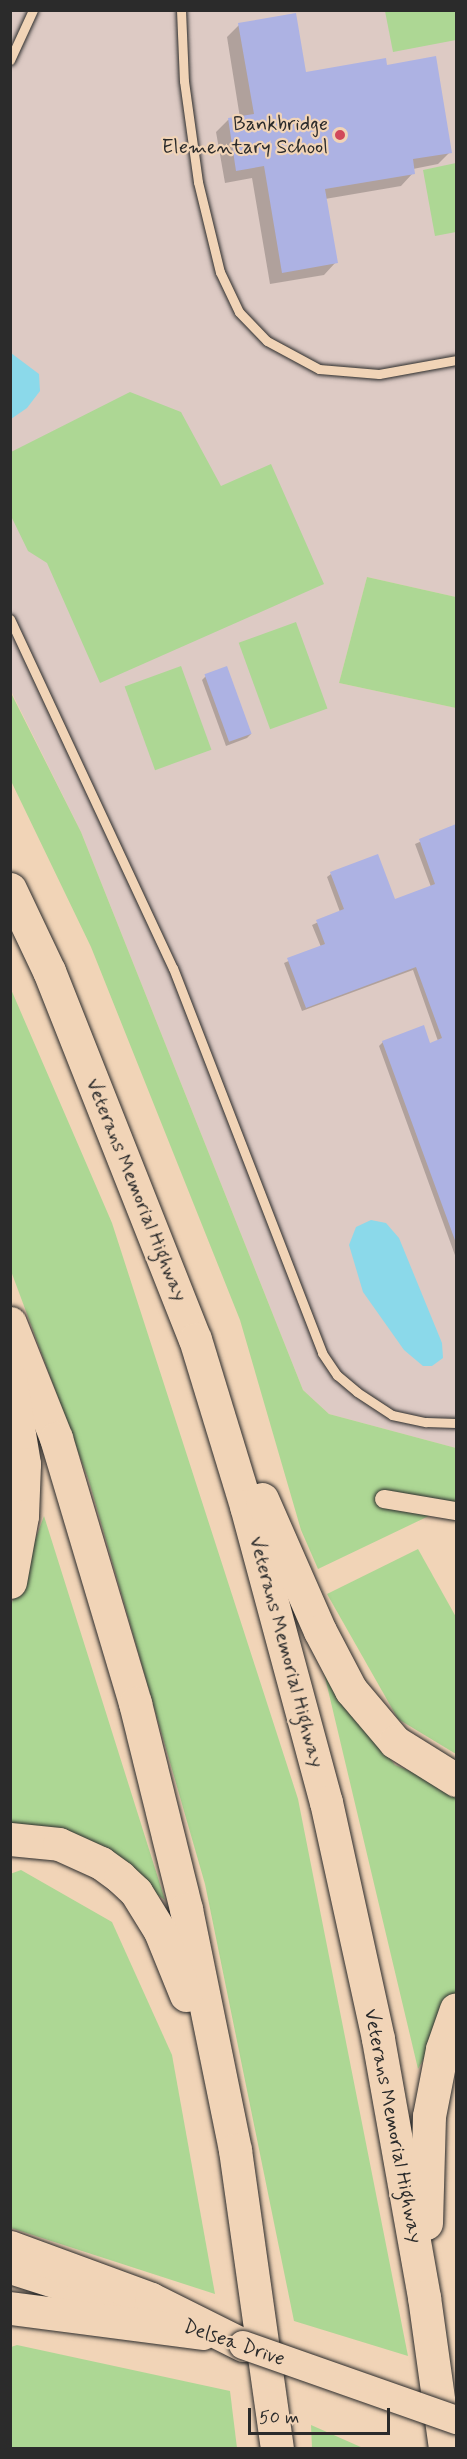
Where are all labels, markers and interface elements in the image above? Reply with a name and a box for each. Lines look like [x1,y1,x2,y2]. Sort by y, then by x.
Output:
place label: Bankbridge Elementary School [162,112,328,159]
marker: Bankbridge Elementary School [333,128,347,142]
street label: Veterans Memorial Highway [79,1073,193,1307]
street label: Veterans Memorial Highway [243,1532,329,1772]
street label: Veterans Memorial Highway [358,2005,428,2247]
street label: Delsea Drive [180,2314,288,2372]
scale bar [251,2396,394,2434]
text: 50 m [259,2406,299,2430]

